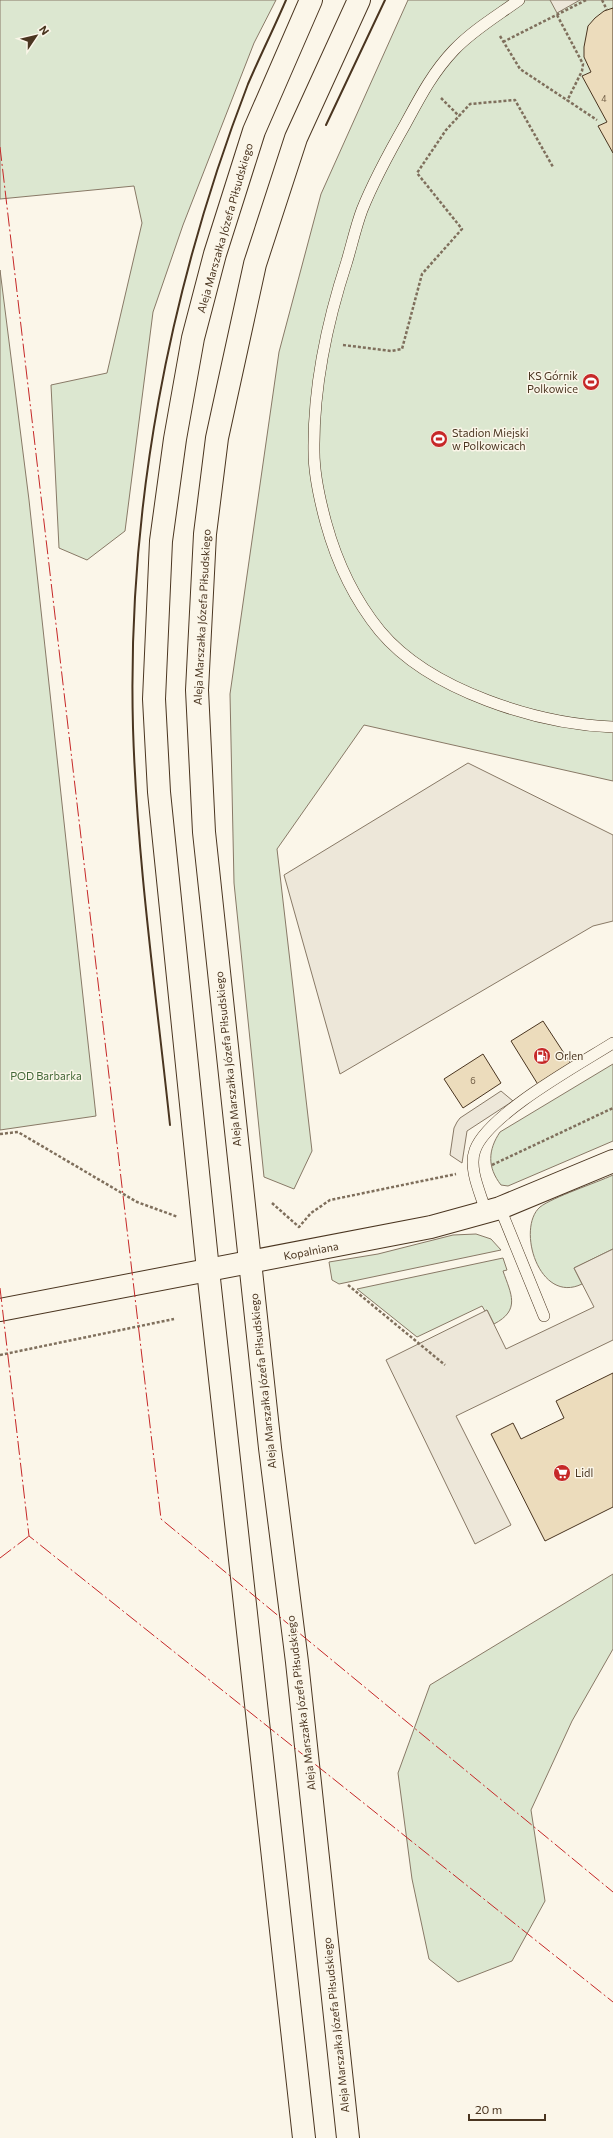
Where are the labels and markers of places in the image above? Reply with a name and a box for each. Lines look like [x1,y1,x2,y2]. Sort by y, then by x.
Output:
place label: KS Górnik Polkowice [527,369,578,395]
sports icon: KS Górnik Polkowice [581,372,601,392]
place label: Stadion Miejski w Polkowicach [452,426,529,452]
sports icon: Stadion Miejski w Polkowicach [429,429,449,449]
fuel station icon: Orlen [532,1046,552,1066]
place label: Orlen [555,1049,583,1062]
supermarket icon: Lidl [552,1463,572,1483]
place label: Lidl [575,1466,593,1479]

